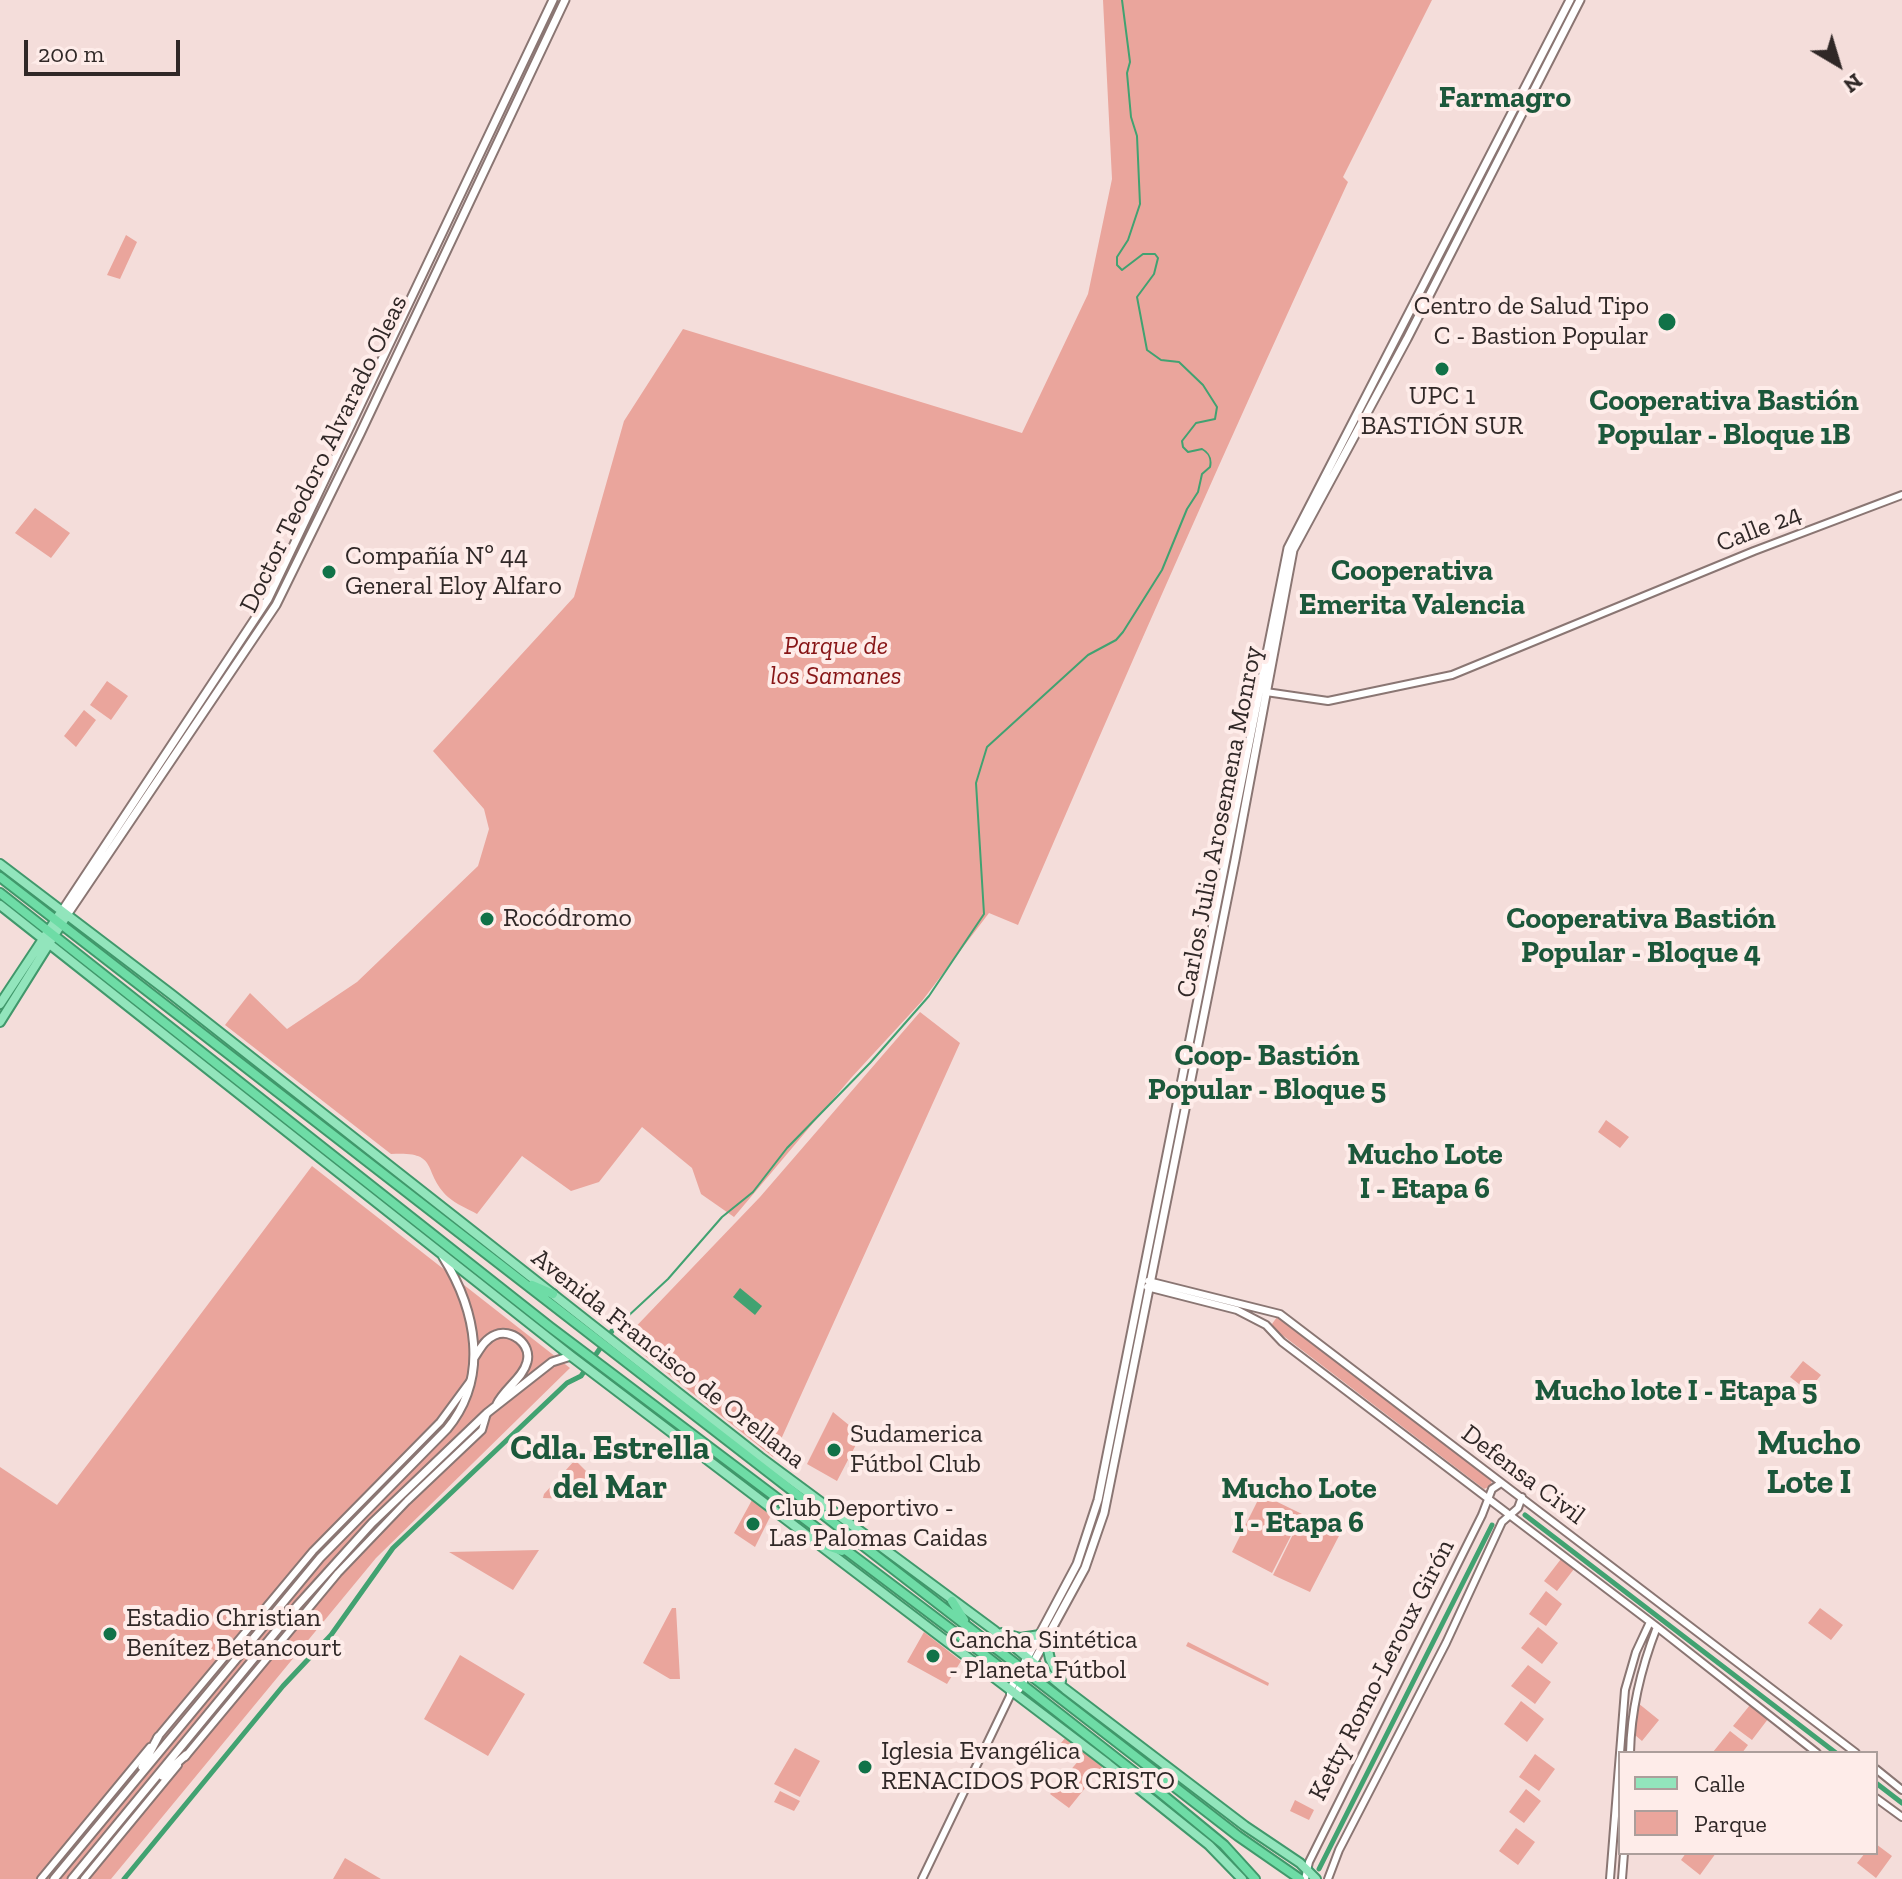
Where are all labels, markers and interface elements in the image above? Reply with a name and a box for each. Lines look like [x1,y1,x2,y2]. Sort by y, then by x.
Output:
scale bar [28,24,184,74]
north arrow [1798,24,1878,104]
text: 200 m [38,39,104,68]
text: N [1838,68,1868,99]
district label: Farmagro [1439,80,1571,116]
street label: Doctor Teodoro Alvarado Oleas [233,290,415,618]
place label: Centro de Salud Tipo C - Bastion Popular [1414,291,1649,352]
marker: Centro de Salud Tipo C - Bastion Popular [1656,311,1678,333]
marker: UPC 1 BASTIÓN SUR [1433,360,1451,378]
place label: UPC 1 BASTIÓN SUR [1361,381,1523,442]
district label: Cooperativa Bastión Popular - Bloque 1B [1589,383,1859,454]
street label: Calle 24 [1712,499,1806,559]
place label: Compañía Nº 44 General Eloy Alfaro [345,541,562,602]
district label: Cooperativa Emerita Valencia [1299,553,1525,624]
marker: Compañía Nº 44 General Eloy Alfaro [320,563,338,581]
park label: Parque de los Samanes [770,631,902,692]
street label: Carlos Julio Arosemena Monroy [1171,644,1269,1000]
district label: Cooperativa Bastión Popular - Bloque 4 [1506,901,1776,972]
place label: Rocódromo [503,903,632,935]
marker: Rocódromo [478,910,496,928]
district label: Coop- Bastión Popular - Bloque 5 [1148,1038,1386,1108]
district label: Mucho Lote I - Etapa 6 [1347,1137,1503,1208]
street label: Avenida Francisco de Orellana [525,1242,811,1476]
district label: Mucho lote I - Etapa 5 [1534,1373,1818,1409]
street label: Defensa Civil [1455,1418,1591,1532]
place label: Sudamerica Fútbol Club [850,1419,983,1480]
district label: Mucho Lote I [1757,1424,1861,1504]
district label: Cdla. Estrella del Mar [510,1429,710,1508]
marker: Sudamerica Fútbol Club [825,1441,843,1459]
district label: Mucho Lote I - Etapa 6 [1221,1471,1377,1542]
place label: Club Deportivo - Las Palomas Caidas [769,1493,988,1554]
marker: Club Deportivo - Las Palomas Caidas [744,1515,762,1533]
street label: Ketty Romo-Leroux Girón [1302,1534,1462,1806]
place label: Estadio Christian Benítez Betancourt [126,1603,341,1664]
marker: Estadio Christian Benítez Betancourt [101,1625,119,1643]
place label: Cancha Sintética - Planeta Fútbol [949,1625,1138,1686]
marker: Cancha Sintética - Planeta Fútbol [924,1647,942,1665]
place label: Iglesia Evangélica RENACIDOS POR CRISTO [881,1736,1175,1798]
legend [1618,1751,1878,1855]
marker: Iglesia Evangélica RENACIDOS POR CRISTO [856,1758,874,1776]
text: Calle [1694,1769,1745,1798]
text: Parque [1694,1809,1767,1838]

